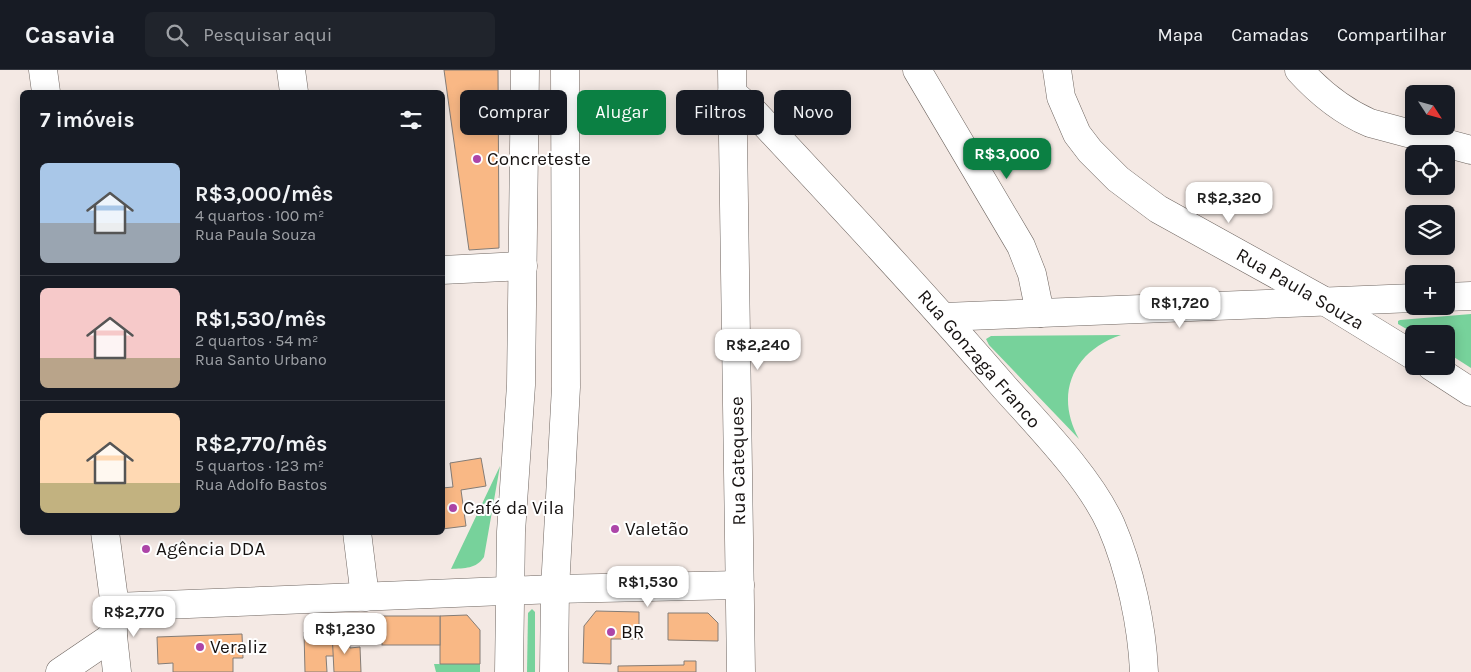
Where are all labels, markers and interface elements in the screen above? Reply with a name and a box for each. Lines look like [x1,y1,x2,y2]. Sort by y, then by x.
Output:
search box [145,12,495,57]
text: Casavia [25,21,115,49]
icon: search [163,21,191,49]
text: Pesquisar aqui [203,24,332,46]
text: Mapa [1158,24,1203,46]
text: Camadas [1231,24,1309,46]
text: Compartilhar [1337,24,1446,46]
north arrow [1405,85,1455,135]
map controls [1405,85,1455,375]
chip: Comprar [460,90,567,135]
chip: Alugar [577,90,666,135]
chip: Filtros [676,90,764,135]
chip: Novo [774,90,851,135]
icon: filters [397,106,425,134]
text: 7 imóveis [40,108,134,132]
pin: R$3,000 [961,138,1053,180]
text: R$3,000 [974,144,1040,163]
button: locate [1405,145,1455,195]
place label: Concreteste [487,148,591,170]
marker: Concreteste [471,153,483,165]
text: R$3,000/mês [195,182,333,206]
pin: R$2,320 [1183,182,1275,224]
icon: home [80,183,140,243]
text: R$2,320 [1197,188,1261,207]
button: layers [1405,205,1455,255]
text: 4 quartos · 100 m² [195,206,324,225]
text: Rua Paula Souza [195,225,316,244]
street label: Rua Paula Souza [1232,244,1368,334]
button: + [1405,265,1455,315]
street label: Rua Gonzaga Franco [913,285,1045,433]
pin: R$1,720 [1134,286,1226,329]
text: R$1,720 [1151,293,1209,312]
text: R$1,530/mês [195,307,326,331]
icon: home [80,308,140,368]
button: − [1405,325,1455,375]
pin: R$2,240 [712,328,804,371]
text: 2 quartos · 54 m² [195,331,318,350]
text: R$2,240 [726,335,790,354]
text: Rua Santo Urbano [195,350,327,369]
street label: Rua Catequese [726,396,750,526]
text: R$2,770/mês [195,432,327,456]
icon: home [80,433,140,493]
text: 5 quartos · 123 m² [195,456,324,475]
text: Rua Adolfo Bastos [195,475,327,494]
place label: Café da Vila [463,497,564,519]
marker: Café da Vila [447,502,459,514]
place label: Valetão [625,518,689,540]
marker: Valetão [609,523,621,535]
place label: Agência DDA [156,538,265,560]
marker: Agência DDA [140,543,152,555]
pin: R$1,530 [602,566,694,608]
text: R$1,530 [618,572,678,591]
pin: R$2,770 [88,596,180,638]
text: R$2,770 [103,602,165,621]
pin: R$1,230 [299,612,391,655]
text: R$1,230 [315,619,375,638]
place label: BR [621,621,644,643]
marker: BR [605,626,617,638]
place label: Veraliz [210,636,267,658]
marker: Veraliz [194,641,206,653]

